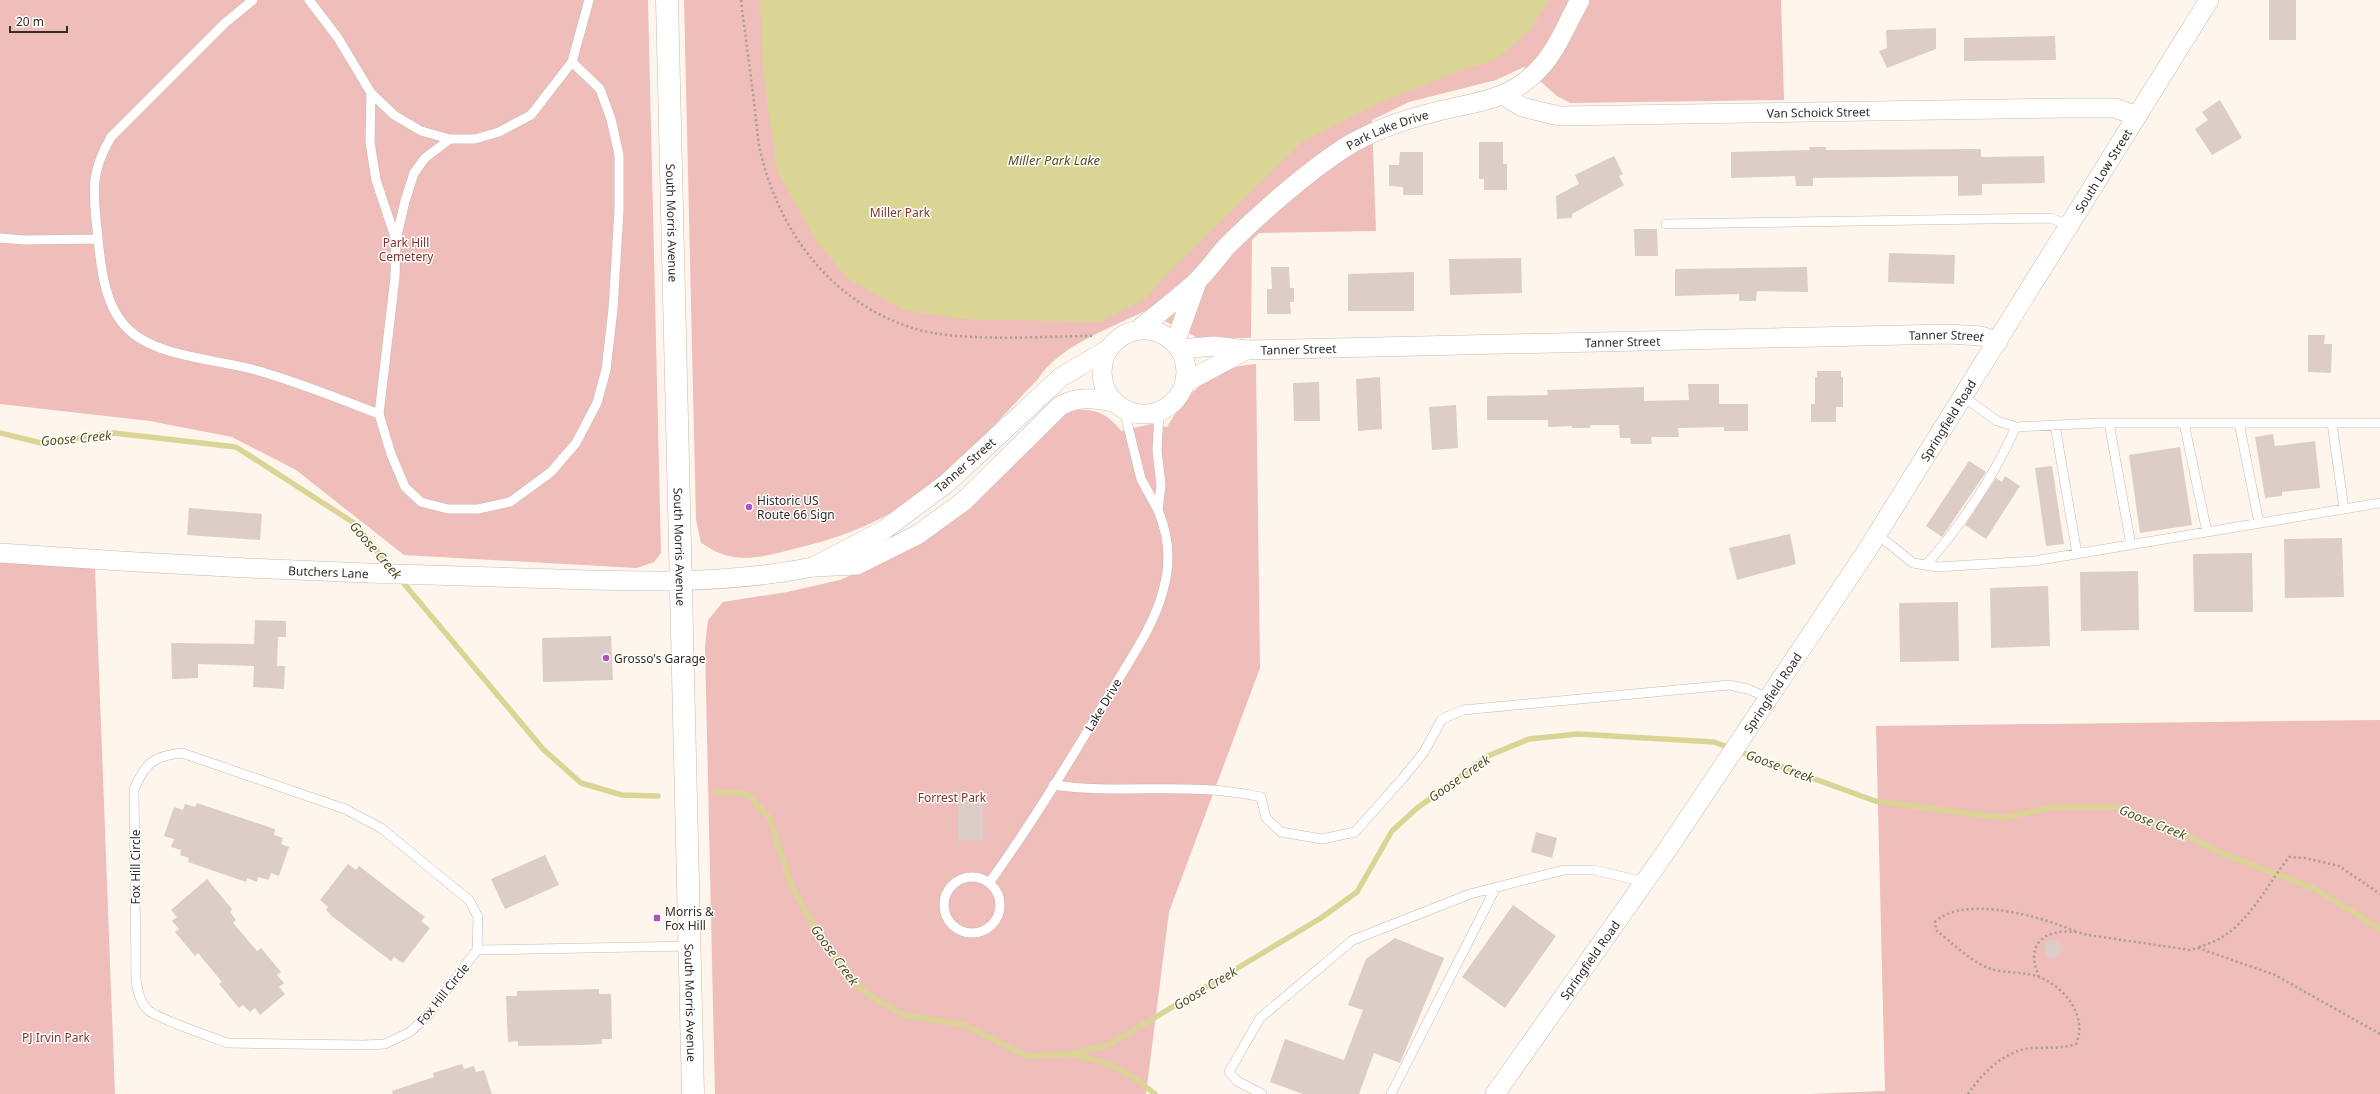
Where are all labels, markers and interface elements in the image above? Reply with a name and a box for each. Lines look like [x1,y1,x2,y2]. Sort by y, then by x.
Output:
scale bar [10,8,67,34]
text: 20 m [16,13,44,30]
street label: Van Schoick Street [1767,103,1871,121]
street label: Park Lake Drive [1343,105,1430,153]
street label: South Low Street [2071,125,2136,216]
water label: Miller Park Lake [1008,151,1101,169]
street label: South Morris Avenue [662,164,682,283]
park label: Miller Park [870,204,931,221]
park label: Park Hill Cemetery [379,234,434,265]
street label: Tanner Street [1908,325,1988,345]
street label: Tanner Street [1584,332,1661,351]
street label: Tanner Street [1261,339,1337,358]
street label: Springfield Road [1916,376,1980,464]
water label: Goose Creek [40,426,113,450]
street label: Tanner Street [931,433,1000,496]
street label: South Morris Avenue [670,487,690,606]
place label: Historic US Route 66 Sign [757,492,835,523]
marker: Historic US Route 66 Sign [744,502,754,512]
water label: Goose Creek [346,517,406,583]
street label: Butchers Lane [288,561,369,582]
street label: Springfield Road [1739,649,1805,736]
place label: Grosso's Garage [614,650,706,667]
marker: Grosso's Garage [601,653,611,663]
street label: Lake Drive [1081,675,1126,735]
water label: Goose Creek [1744,745,1817,787]
water label: Goose Creek [1425,750,1494,806]
park label: Forrest Park [918,789,987,806]
water label: Goose Creek [2117,800,2190,844]
street label: Fox Hill Circle [127,829,144,905]
place label: Morris & Fox Hill [665,903,714,934]
marker: Morris & Fox Hill [652,913,662,923]
street label: Springfield Road [1556,917,1623,1003]
water label: Goose Creek [807,921,863,989]
street label: South Morris Avenue [681,943,701,1062]
street label: Fox Hill Circle [413,959,473,1029]
water label: Goose Creek [1170,962,1241,1014]
park label: PJ Irvin Park [22,1029,90,1046]

